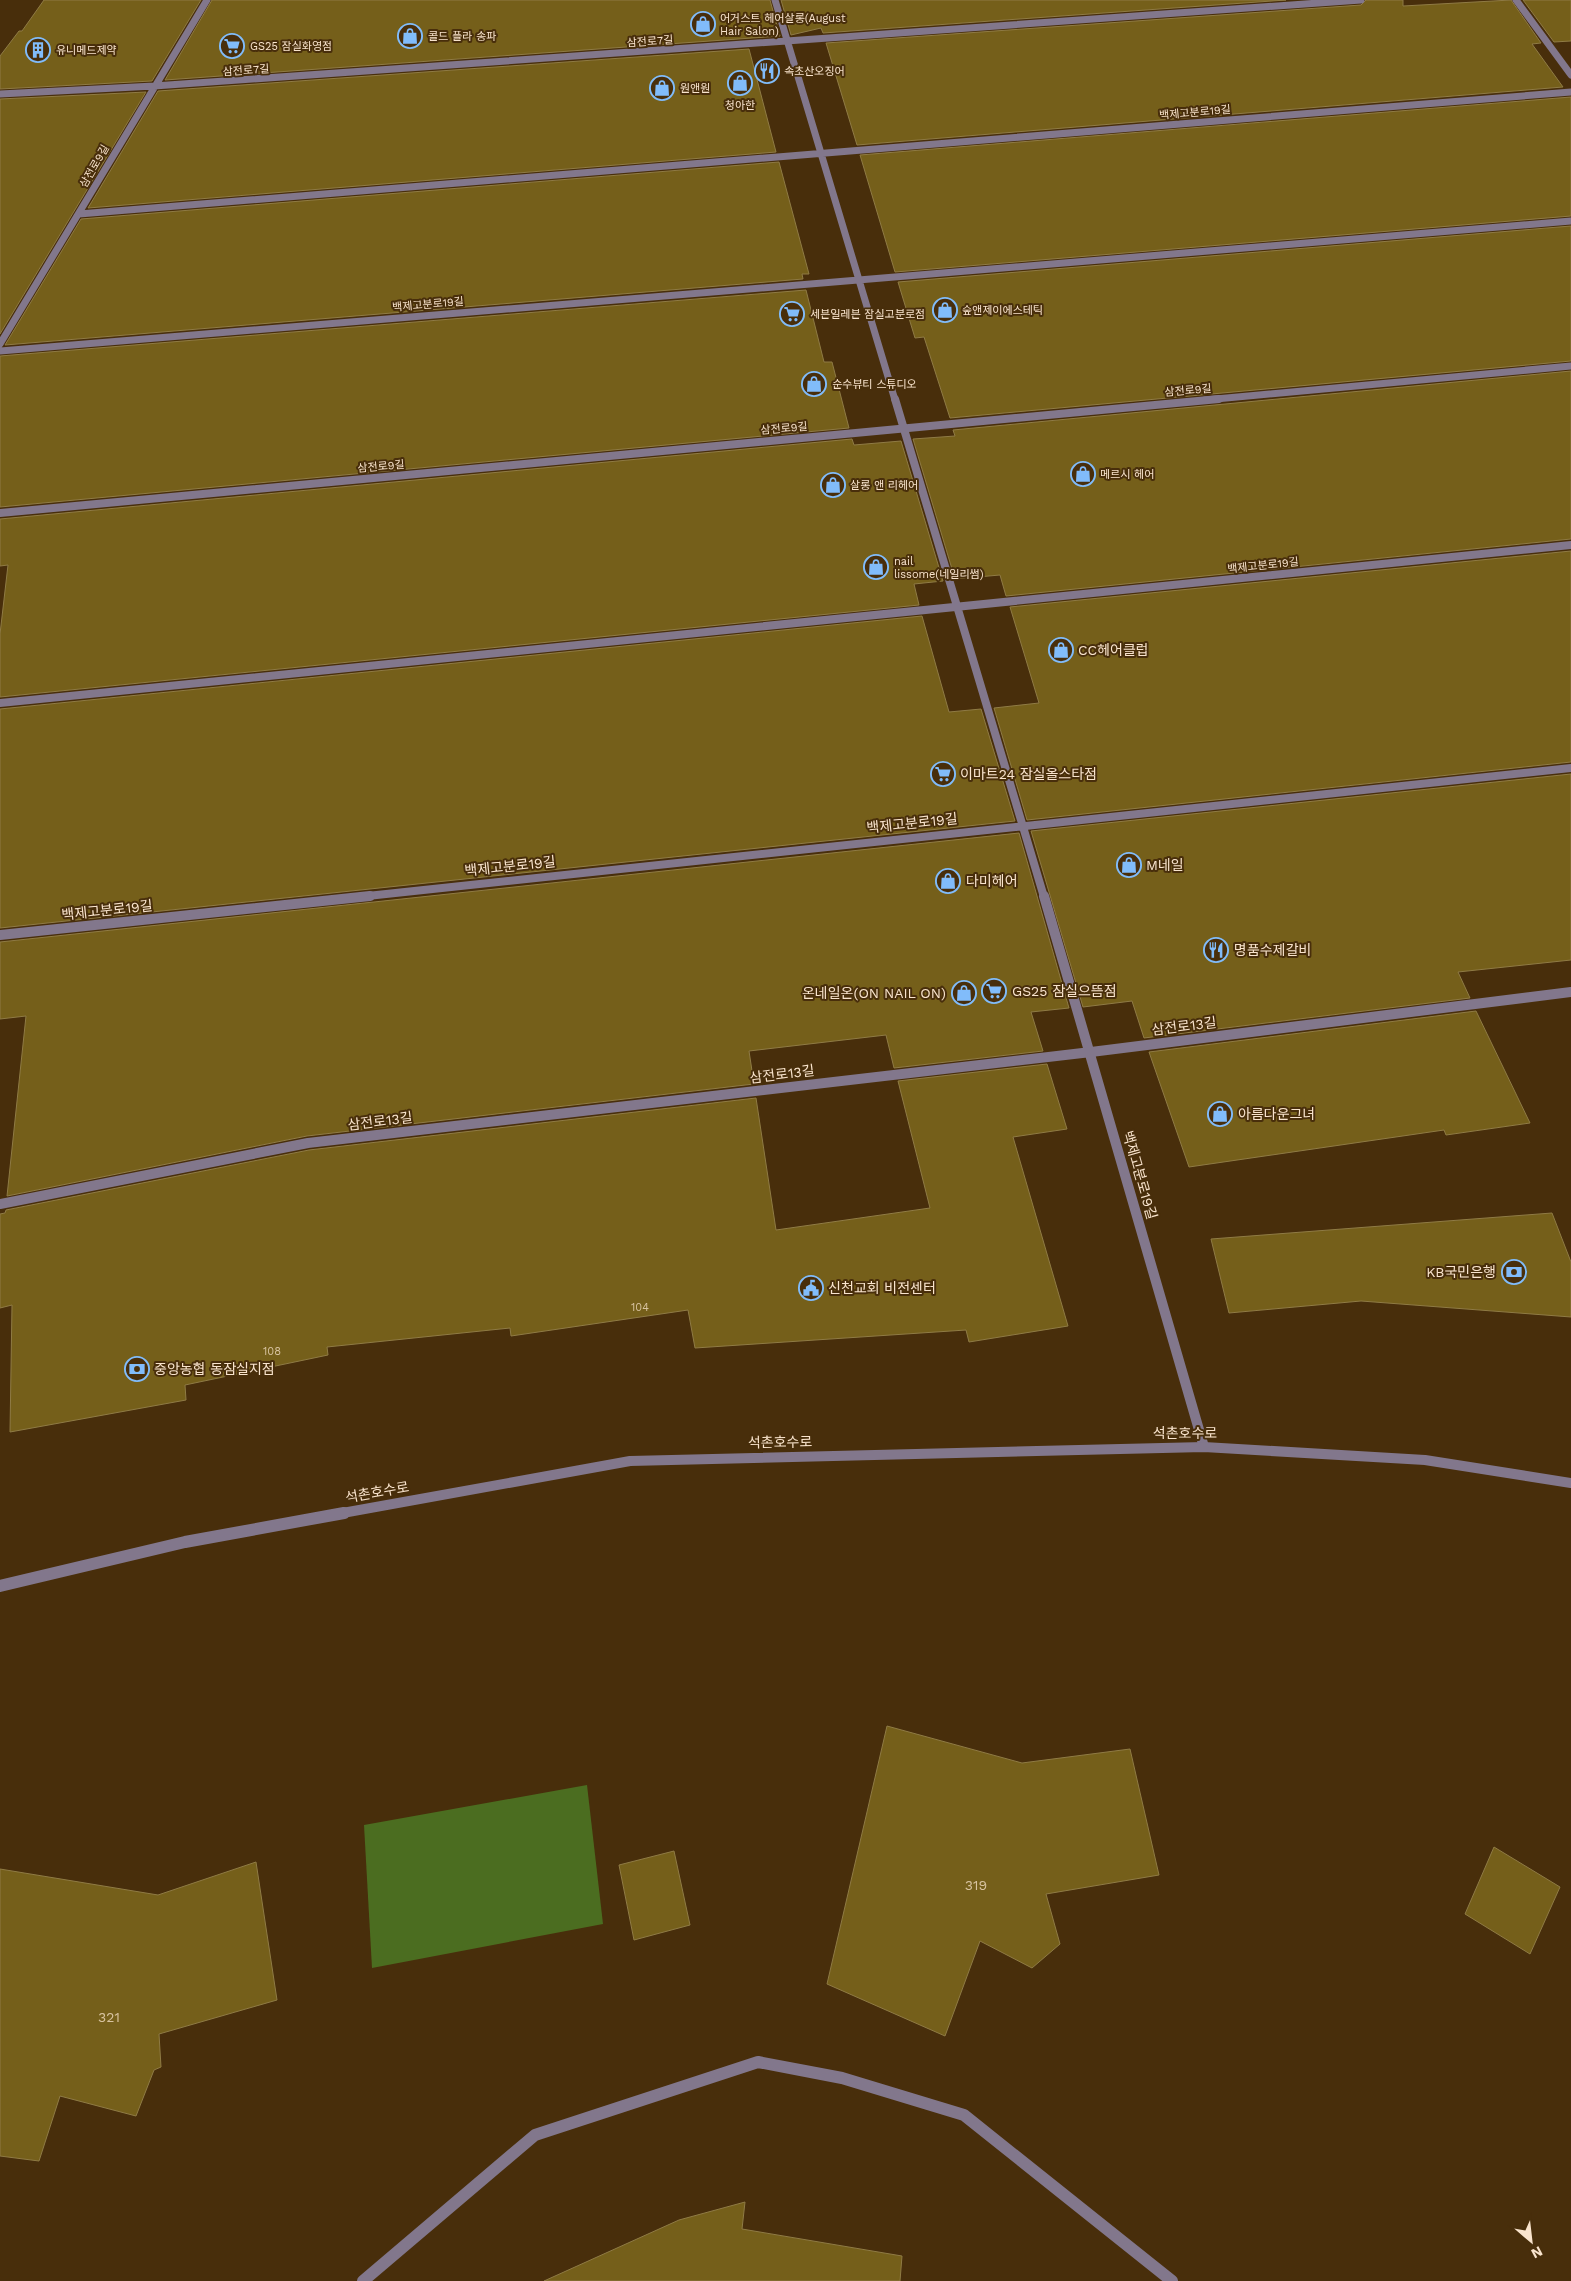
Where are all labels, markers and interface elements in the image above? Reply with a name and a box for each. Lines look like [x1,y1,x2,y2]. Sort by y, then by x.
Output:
shop icon: 어거스트 헤어살롱(August Hair Salon) [690,11,716,37]
place label: 어거스트 헤어살롱(August Hair Salon) [720,12,846,38]
shop icon: 콜드 플라 송파 [397,23,423,49]
place label: 콜드 플라 송파 [428,30,497,43]
supermarket icon: GS25 잠실화영점 [219,33,245,59]
street label: 삼전로7길 [626,33,674,50]
building icon: 유니메드제약 [25,37,51,63]
place label: GS25 잠실화영점 [250,40,332,53]
place label: 유니메드제약 [56,44,117,57]
restaurant icon: 속초산오징어 [754,58,780,84]
street label: 삼전로7길 [222,62,270,79]
place label: 속초산오징어 [784,65,845,78]
shop icon: 청아한 [727,70,753,96]
shop icon: 원앤원 [649,75,675,101]
place label: 원앤원 [680,82,710,95]
place label: 청아한 [725,99,755,112]
street label: 백제고분로19길 [1159,103,1231,122]
street label: 삼전로9길 [77,143,112,190]
street label: 백제고분로19길 [392,295,464,314]
shop icon: 숲앤제이에스테틱 [932,297,958,323]
supermarket icon: 세븐일레븐 잠실고분로점 [779,301,805,327]
place label: 숲앤제이에스테틱 [962,304,1043,317]
place label: 세븐일레븐 잠실고분로점 [810,308,925,321]
shop icon: 순수뷰티 스튜디오 [801,371,827,397]
place label: 순수뷰티 스튜디오 [832,378,917,391]
street label: 삼전로9길 [1164,382,1212,399]
street label: 삼전로9길 [760,420,808,437]
street label: 삼전로9길 [357,458,405,475]
shop icon: 메르시 헤어 [1070,461,1096,487]
place label: 메르시 헤어 [1100,468,1154,481]
shop icon: 살롱 앤 리헤어 [820,472,846,498]
place label: 살롱 앤 리헤어 [850,479,918,492]
shop icon: nail lissome(네일리썸) [863,554,889,580]
place label: nail lissome(네일리썸) [894,555,984,581]
street label: 백제고분로19길 [1227,555,1299,576]
shop icon: CC헤어클럽 [1048,637,1074,663]
place label: CC헤어클럽 [1078,642,1149,658]
supermarket icon: 이마트24 잠실올스타점 [930,761,956,787]
place label: 이마트24 잠실올스타점 [960,766,1097,782]
street label: 백제고분로19길 [866,810,958,836]
shop icon: M네일 [1116,852,1142,878]
street label: 백제고분로19길 [464,853,556,879]
place label: M네일 [1146,857,1184,873]
shop icon: 다미헤어 [935,868,961,894]
place label: 다미헤어 [966,873,1018,889]
street label: 백제고분로19길 [61,897,153,923]
restaurant icon: 명품수제갈비 [1203,937,1229,963]
place label: 명품수제갈비 [1234,942,1311,958]
supermarket icon: GS25 잠실으뜸점 [981,978,1007,1004]
shop icon: 온네일온(ON NAIL ON) [951,980,977,1006]
place label: GS25 잠실으뜸점 [1012,983,1117,999]
place label: 온네일온(ON NAIL ON) [802,985,946,1001]
street label: 삼전로13길 [1151,1014,1217,1038]
street label: 삼전로13길 [749,1062,815,1086]
shop icon: 아름다운그녀 [1207,1101,1233,1127]
place label: 아름다운그녀 [1238,1106,1315,1122]
street label: 삼전로13길 [347,1109,413,1133]
street label: 백제고분로19길 [1120,1129,1160,1221]
bank icon: KB국민은행 [1501,1259,1527,1285]
place label: KB국민은행 [1426,1264,1496,1280]
public building icon: 신천교회 비전센터 [798,1275,824,1301]
place label: 신천교회 비전센터 [828,1280,936,1296]
house number: 104 [631,1301,649,1314]
house number: 108 [263,1345,281,1358]
bank icon: 중앙농협 동잠실지점 [124,1356,150,1382]
place label: 중앙농협 동잠실지점 [154,1361,275,1377]
street label: 석촌호수로 [1153,1425,1217,1441]
street label: 석촌호수로 [748,1433,812,1451]
street label: 석촌호수로 [344,1479,410,1505]
house number: 319 [965,1877,987,1893]
house number: 321 [98,2009,120,2025]
north arrow [1506,2216,1556,2266]
text: N [1529,2243,1545,2262]

